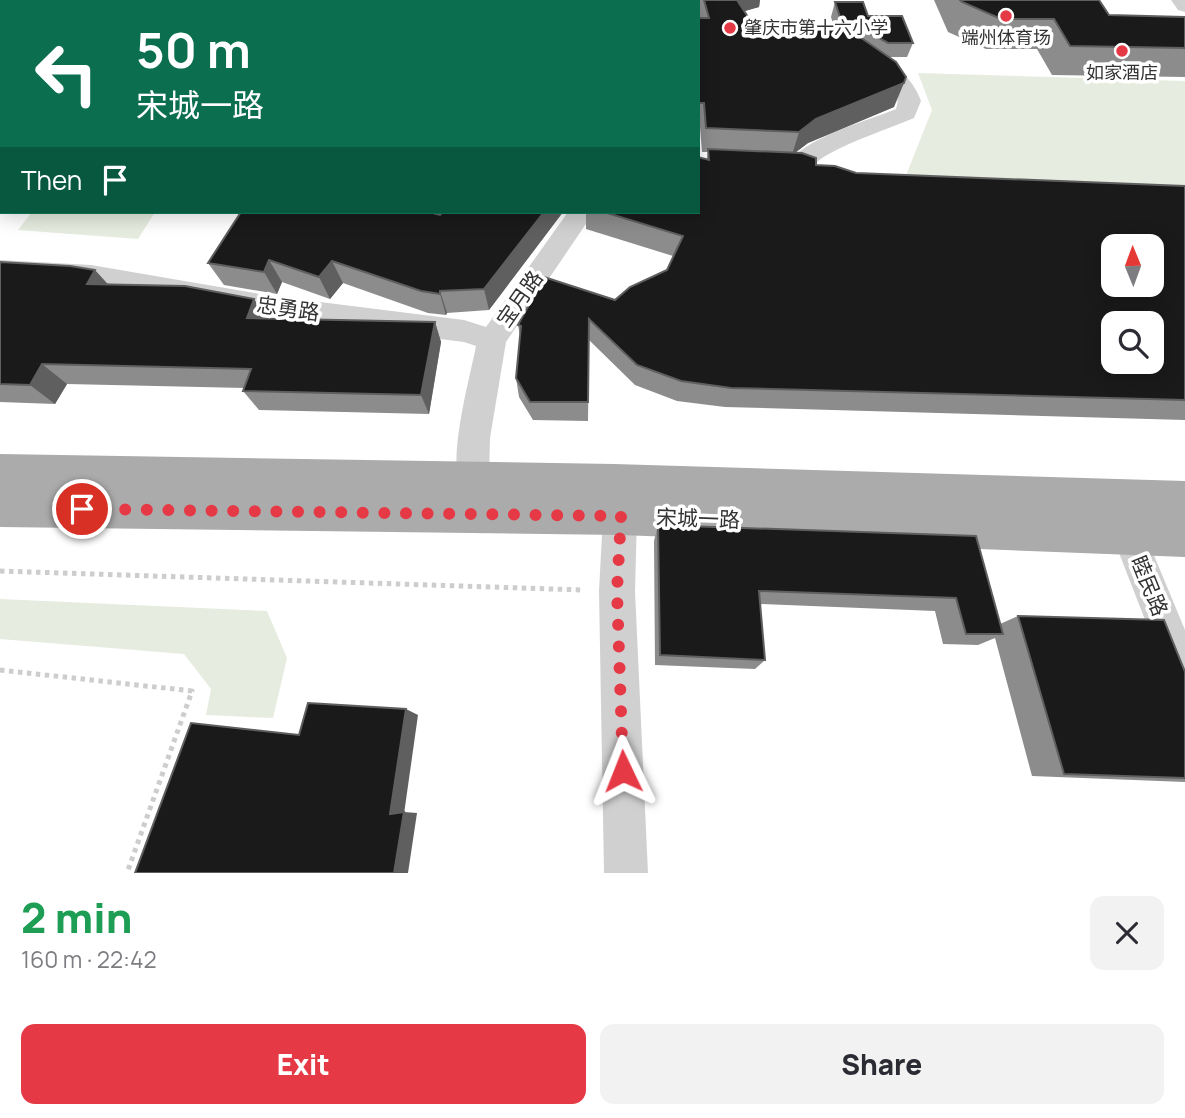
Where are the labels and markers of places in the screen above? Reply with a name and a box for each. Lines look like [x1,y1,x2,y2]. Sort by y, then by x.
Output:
marker: 端州体育场 [998,8,1014,24]
place label: 肇庆市第十六小学 [744,15,888,39]
marker: 肇庆市第十六小学 [722,20,738,36]
place label: 端州体育场 [961,25,1051,49]
marker: 如家酒店 [1114,43,1130,59]
place label: 如家酒店 [1086,60,1158,84]
pin [52,479,112,539]

